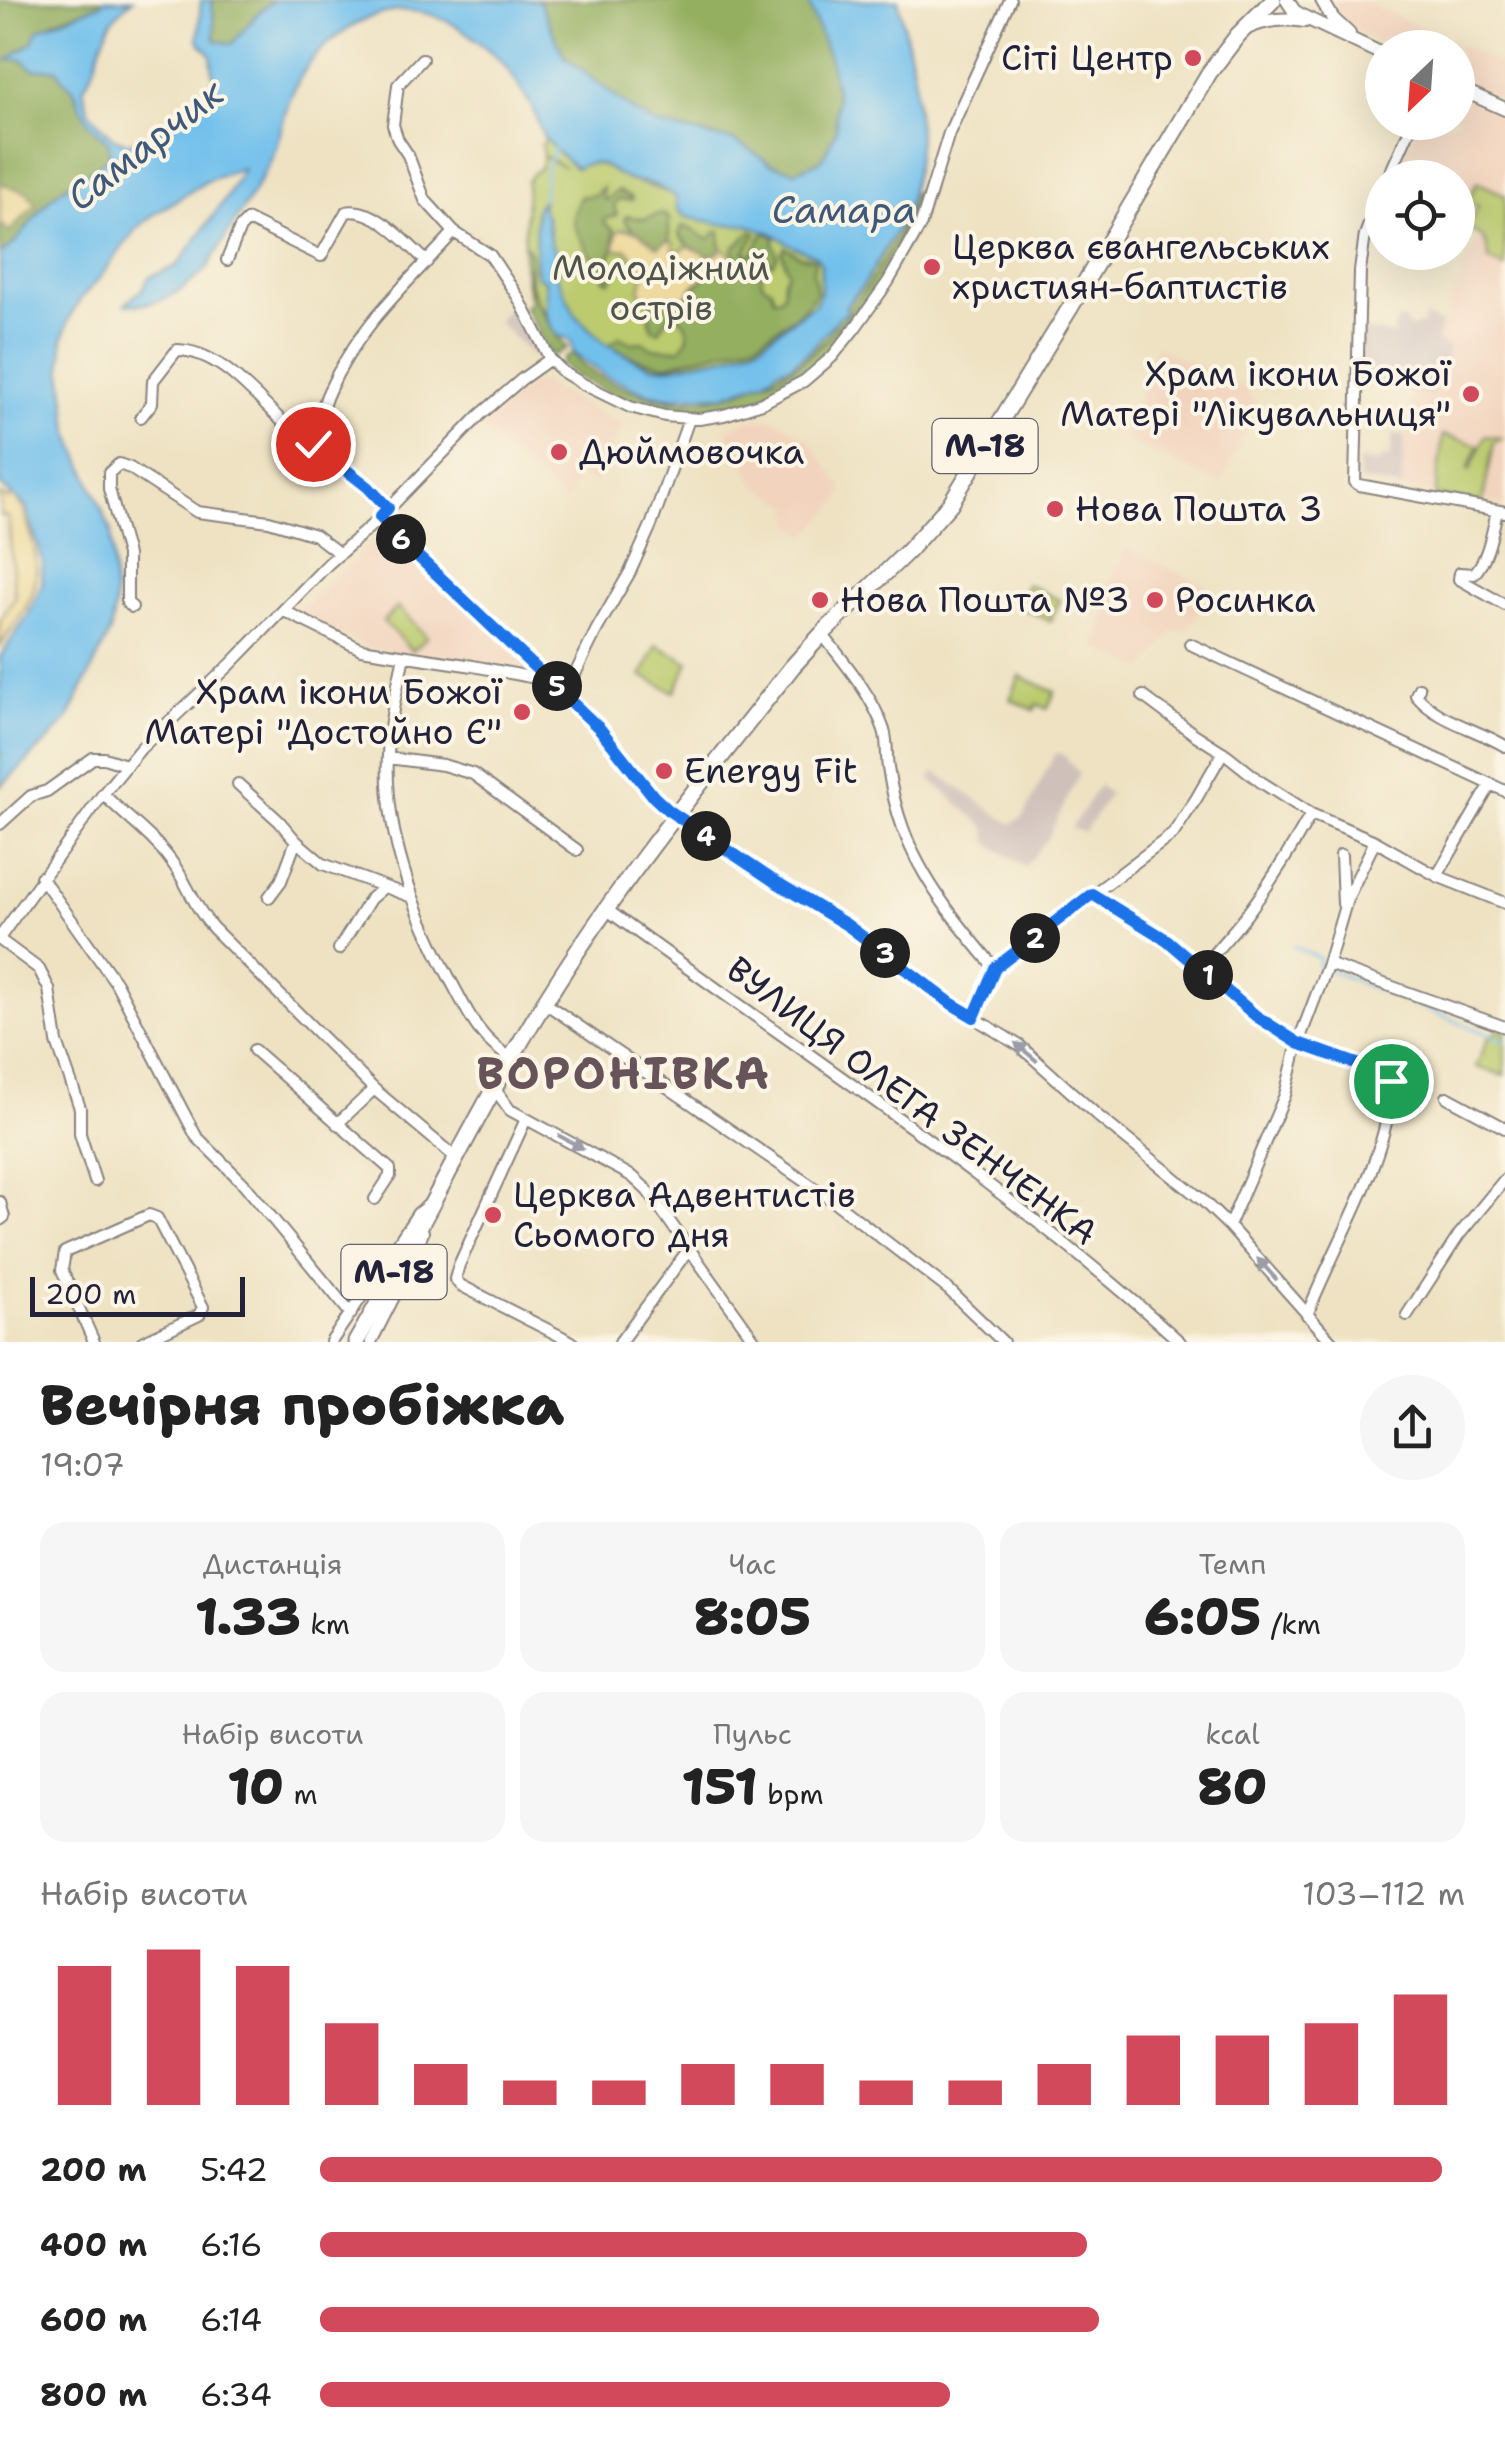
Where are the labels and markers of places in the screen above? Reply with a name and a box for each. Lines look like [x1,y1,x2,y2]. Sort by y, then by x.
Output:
place label: Сіті Центр [1001,34,1173,81]
marker: Сіті Центр [1182,47,1204,69]
place label: Церква євангельських християн-баптистів [952,223,1330,310]
marker: Церква євангельських християн-баптистів [921,256,943,278]
place label: Храм ікони Божої Матері "Лікувальниця" [1060,350,1452,437]
marker: Храм ікони Божої Матері "Лікувальниця" [1460,383,1482,405]
pin [271,402,356,487]
place label: Дюймовочка [579,428,805,475]
marker: Дюймовочка [548,441,570,463]
place label: Нова Пошта 3 [1075,485,1322,532]
marker: Нова Пошта 3 [1044,498,1066,520]
pin: 6 [376,514,426,564]
place label: Нова Пошта №3 [840,576,1130,623]
place label: Росинка [1175,576,1316,623]
marker: Нова Пошта №3 [809,589,831,611]
marker: Росинка [1144,589,1166,611]
pin: 5 [532,661,582,711]
place label: Храм ікони Божої Матері "Достойно Є" [145,668,503,755]
marker: Храм ікони Божої Матері "Достойно Є" [511,701,533,723]
place label: Energy Fit [684,747,858,794]
marker: Energy Fit [653,760,675,782]
pin: 4 [681,811,731,861]
pin: 2 [1010,913,1060,963]
pin: 3 [860,928,910,978]
pin: 1 [1183,950,1233,1000]
pin [1349,1039,1434,1124]
place label: Церква Адвентистів Сьомого дня [513,1171,855,1258]
marker: Церква Адвентистів Сьомого дня [482,1204,504,1226]

